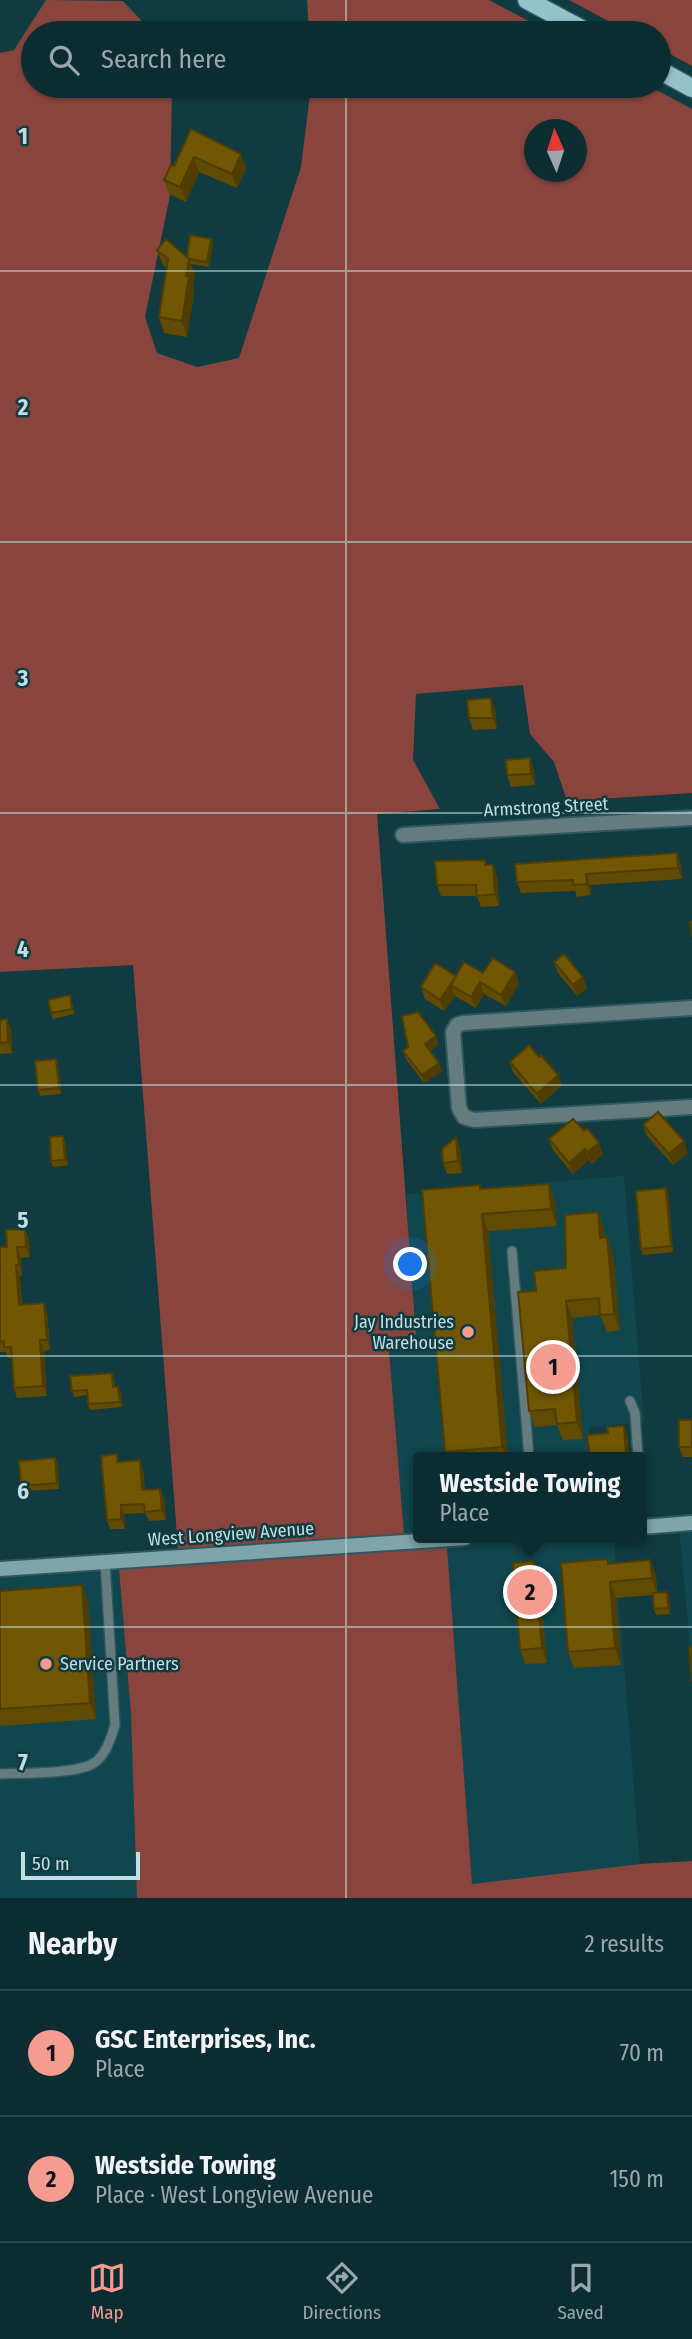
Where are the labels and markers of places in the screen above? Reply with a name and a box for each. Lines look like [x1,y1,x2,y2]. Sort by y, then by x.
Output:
place label: Jay Industries Warehouse [354,1311,454,1354]
marker: Jay Industries Warehouse [460,1324,476,1340]
pin: 1 [530,1341,576,1393]
pin: 2 [507,1566,553,1618]
place label: Service Partners [60,1653,179,1675]
marker: Service Partners [38,1656,54,1672]

